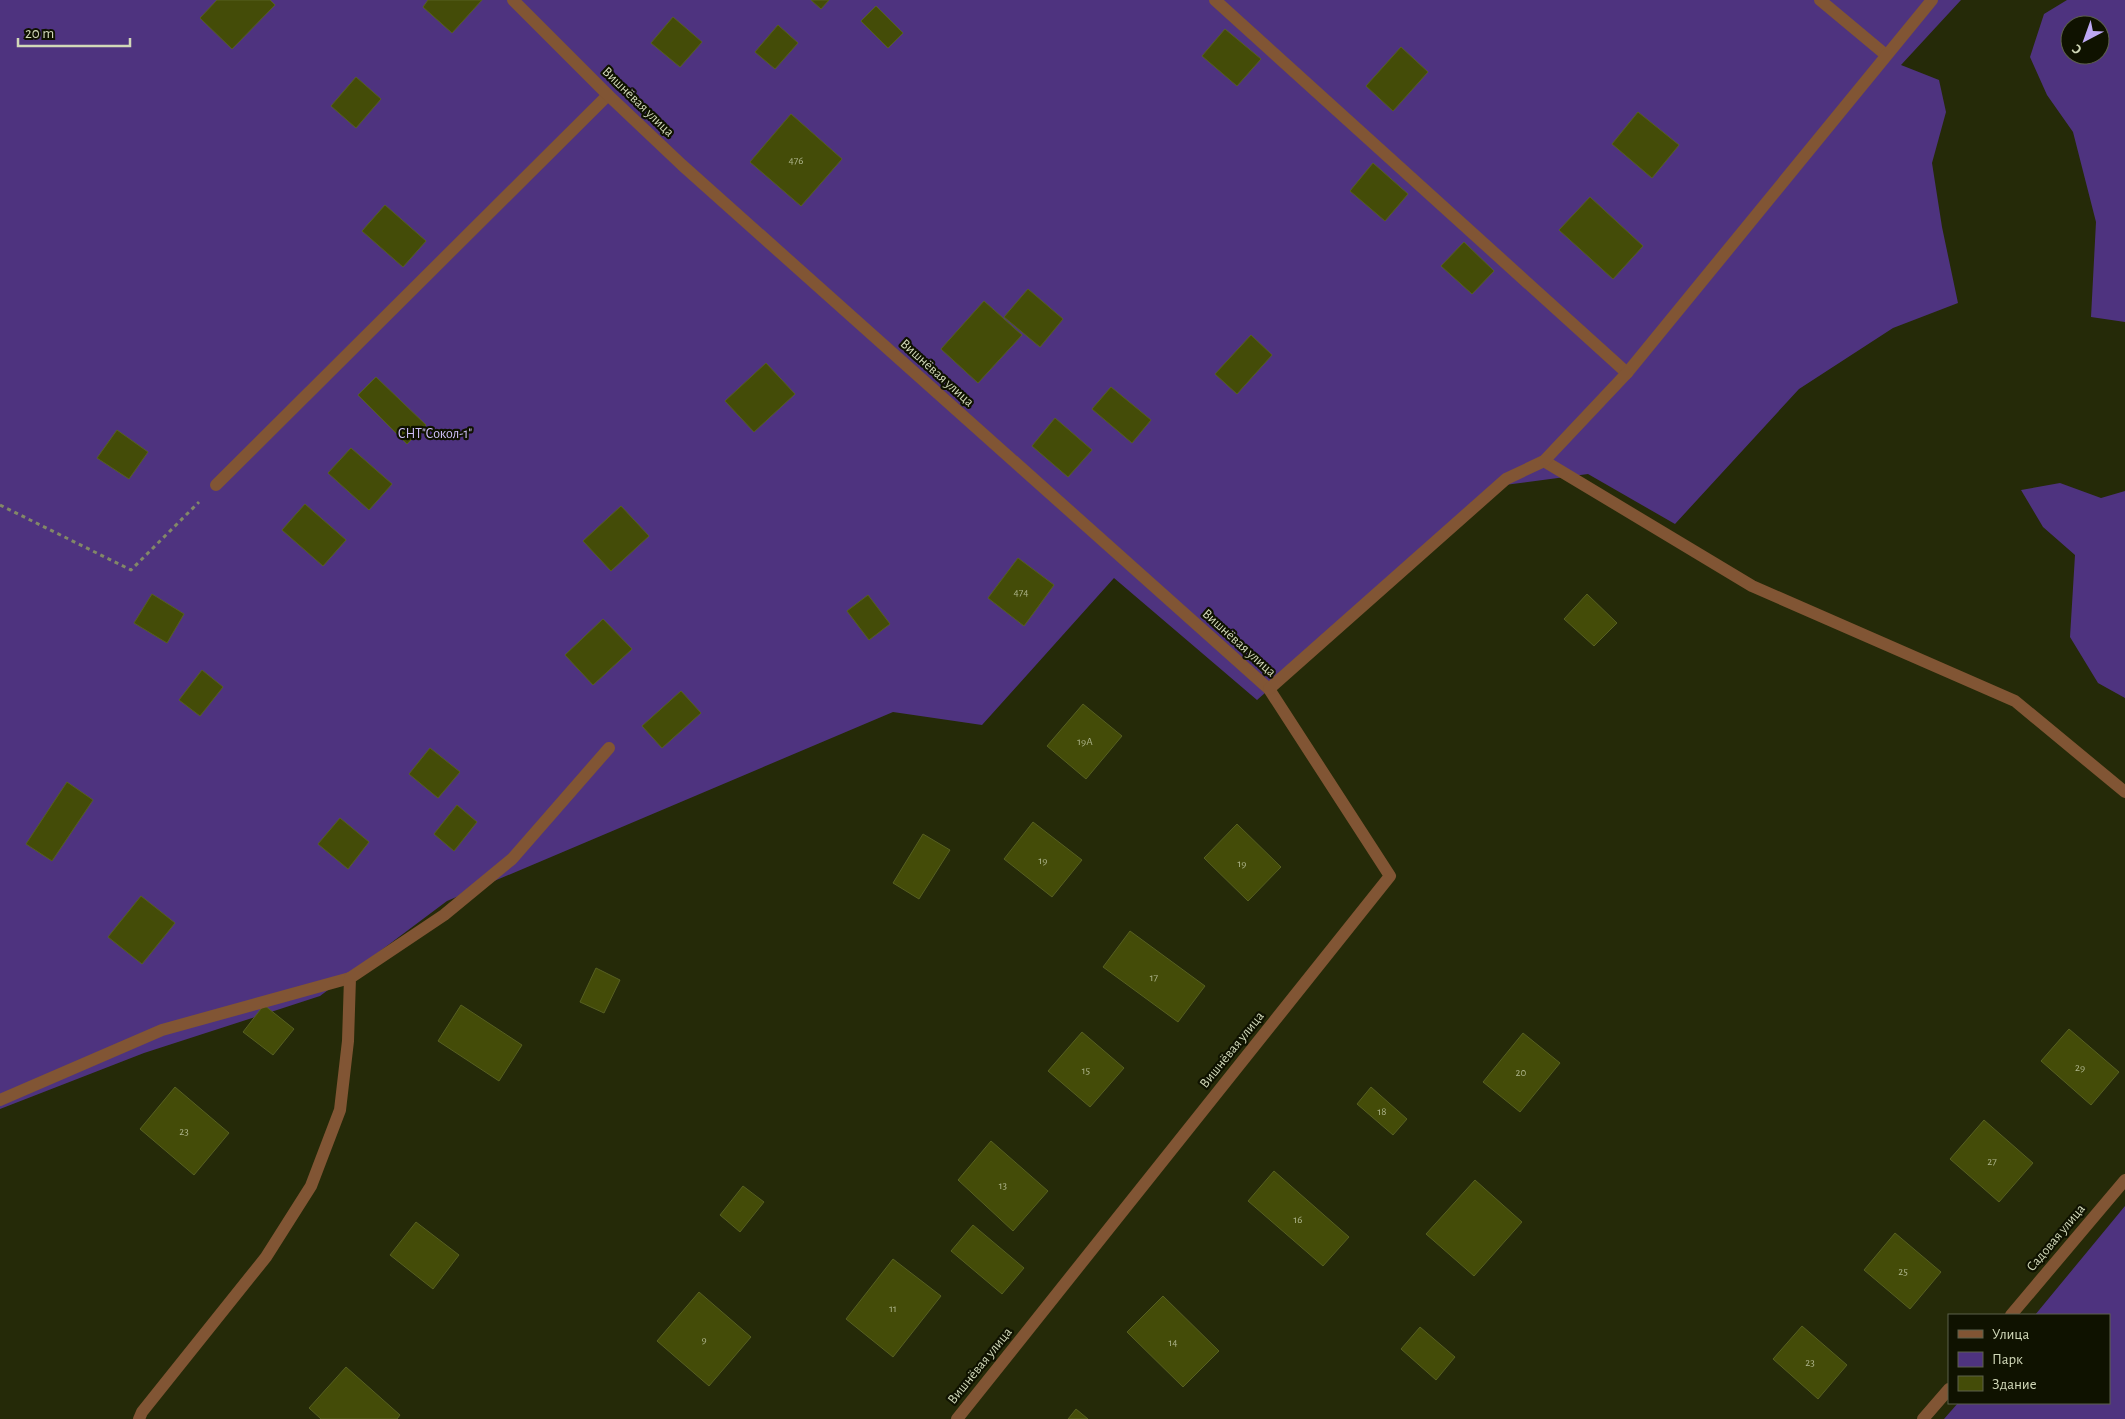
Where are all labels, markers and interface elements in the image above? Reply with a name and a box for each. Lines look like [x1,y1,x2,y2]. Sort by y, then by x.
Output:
scale bar [18,15,130,47]
north arrow [2060,15,2110,65]
text: 20 m [25,26,54,41]
text: С [2069,41,2085,57]
street label: Вишнёвая улица [599,64,677,140]
house number: 476 [788,155,804,166]
street label: Вишнёвая улица [898,336,977,410]
park label: СНТ"Сокол-1" [398,427,472,441]
house number: 474 [1013,587,1029,598]
street label: Вишнёвая улица [1200,606,1279,680]
house number: 19А [1077,736,1093,747]
house number: 19 [1039,855,1047,866]
house number: 19 [1238,858,1246,869]
house number: 17 [1150,972,1159,983]
street label: Вишнёвая улица [1197,1009,1267,1091]
house number: 29 [2075,1062,2085,1073]
house number: 15 [1082,1065,1091,1076]
house number: 20 [1516,1067,1527,1078]
house number: 18 [1378,1106,1387,1117]
house number: 23 [179,1126,189,1137]
house number: 27 [1987,1156,1997,1167]
house number: 13 [999,1180,1008,1191]
street label: Садовая улица [2024,1201,2088,1274]
house number: 16 [1294,1214,1302,1225]
house number: 25 [1898,1266,1908,1277]
house number: 11 [889,1303,897,1314]
legend [1948,1314,2110,1404]
street label: Вишнёвая улица [945,1325,1015,1407]
text: Улица [1992,1327,2029,1342]
house number: 9 [701,1334,707,1345]
house number: 14 [1168,1337,1178,1348]
text: Парк [1992,1352,2023,1367]
house number: 23 [1805,1357,1815,1368]
text: Здание [1992,1377,2037,1392]

